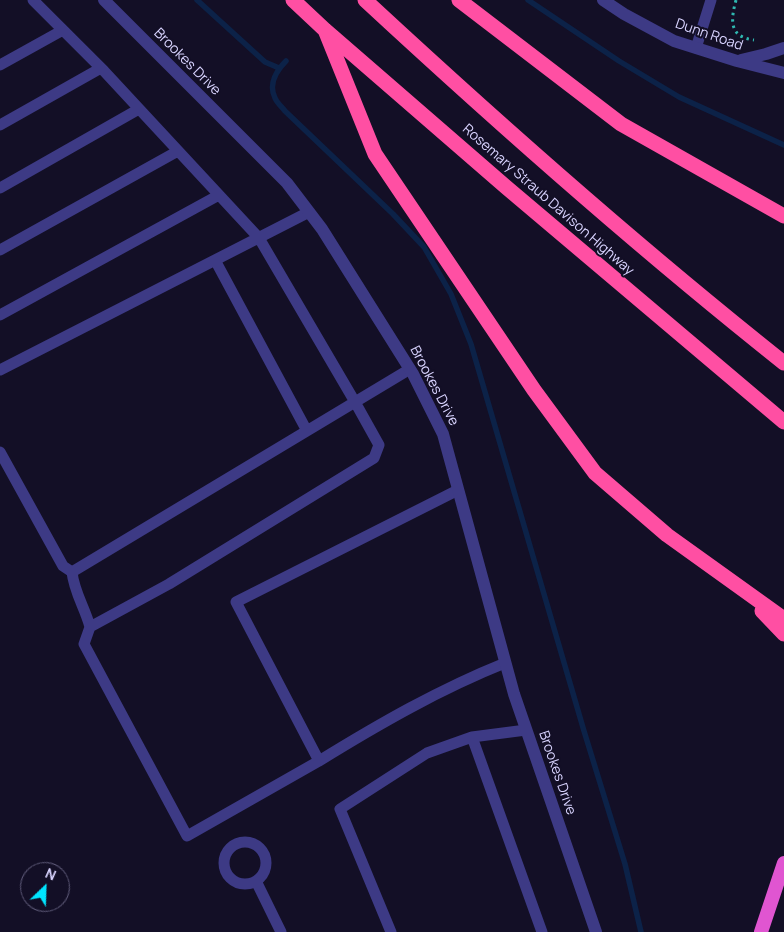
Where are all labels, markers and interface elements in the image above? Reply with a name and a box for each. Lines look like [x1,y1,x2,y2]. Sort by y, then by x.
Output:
street label: Dunn Road [673,16,745,54]
street label: Brookes Drive [150,25,224,99]
street label: Rosemary Straub Davison Highway [459,121,637,279]
street label: Brookes Drive [406,343,462,429]
street label: Brookes Drive [535,729,579,817]
north arrow [20,862,70,912]
text: N [42,863,59,884]

